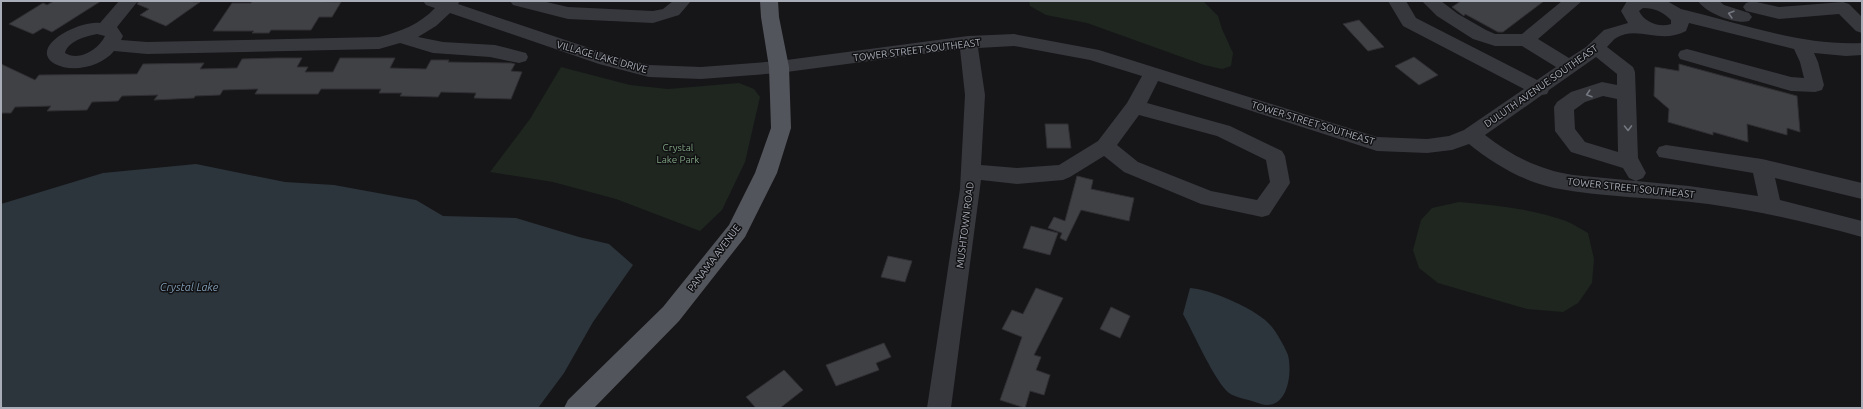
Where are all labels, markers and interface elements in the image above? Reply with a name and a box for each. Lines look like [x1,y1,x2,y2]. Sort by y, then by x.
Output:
one-way arrow [1727,10,1734,19]
street label: TOWER STREET SOUTHEAST [853,37,982,63]
street label: VILLAGE LAKE DRIVE [555,39,649,75]
street label: DULUTH AVENUE SOUTHEAST [1482,42,1600,129]
one-way arrow [1586,89,1593,97]
street label: TOWER STREET SOUTHEAST [1250,99,1376,147]
one-way arrow [1624,125,1632,131]
park label: Crystal Lake Park [657,142,699,165]
street label: TOWER STREET SOUTHEAST [1567,176,1696,200]
street label: MUSHTOWN ROAD [954,181,976,269]
street label: PANAMA AVENUE [685,222,743,294]
water label: Crystal Lake [160,281,219,293]

